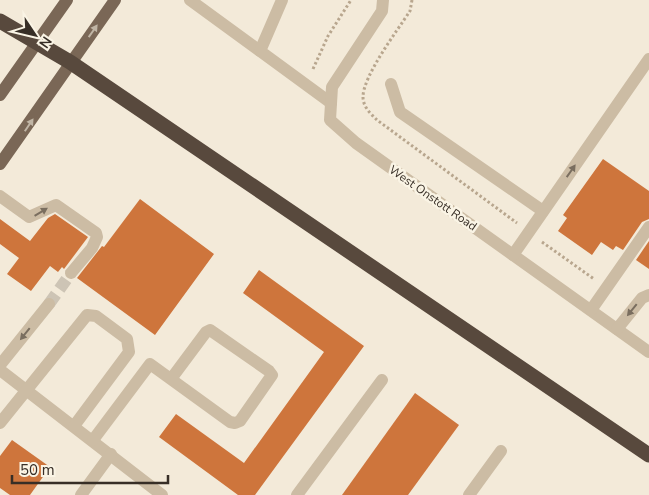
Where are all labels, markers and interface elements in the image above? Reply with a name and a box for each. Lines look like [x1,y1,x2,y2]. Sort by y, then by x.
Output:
north arrow [10,10,60,60]
one-way arrow [87,25,98,38]
text: N [34,32,56,52]
one-way arrow [24,118,34,132]
street label: West Onstott Road [386,162,480,234]
one-way arrow [566,165,576,178]
one-way arrow [34,208,47,217]
one-way arrow [626,303,637,316]
one-way arrow [19,328,30,341]
scale bar [12,452,169,484]
text: 50 m [20,460,55,480]

